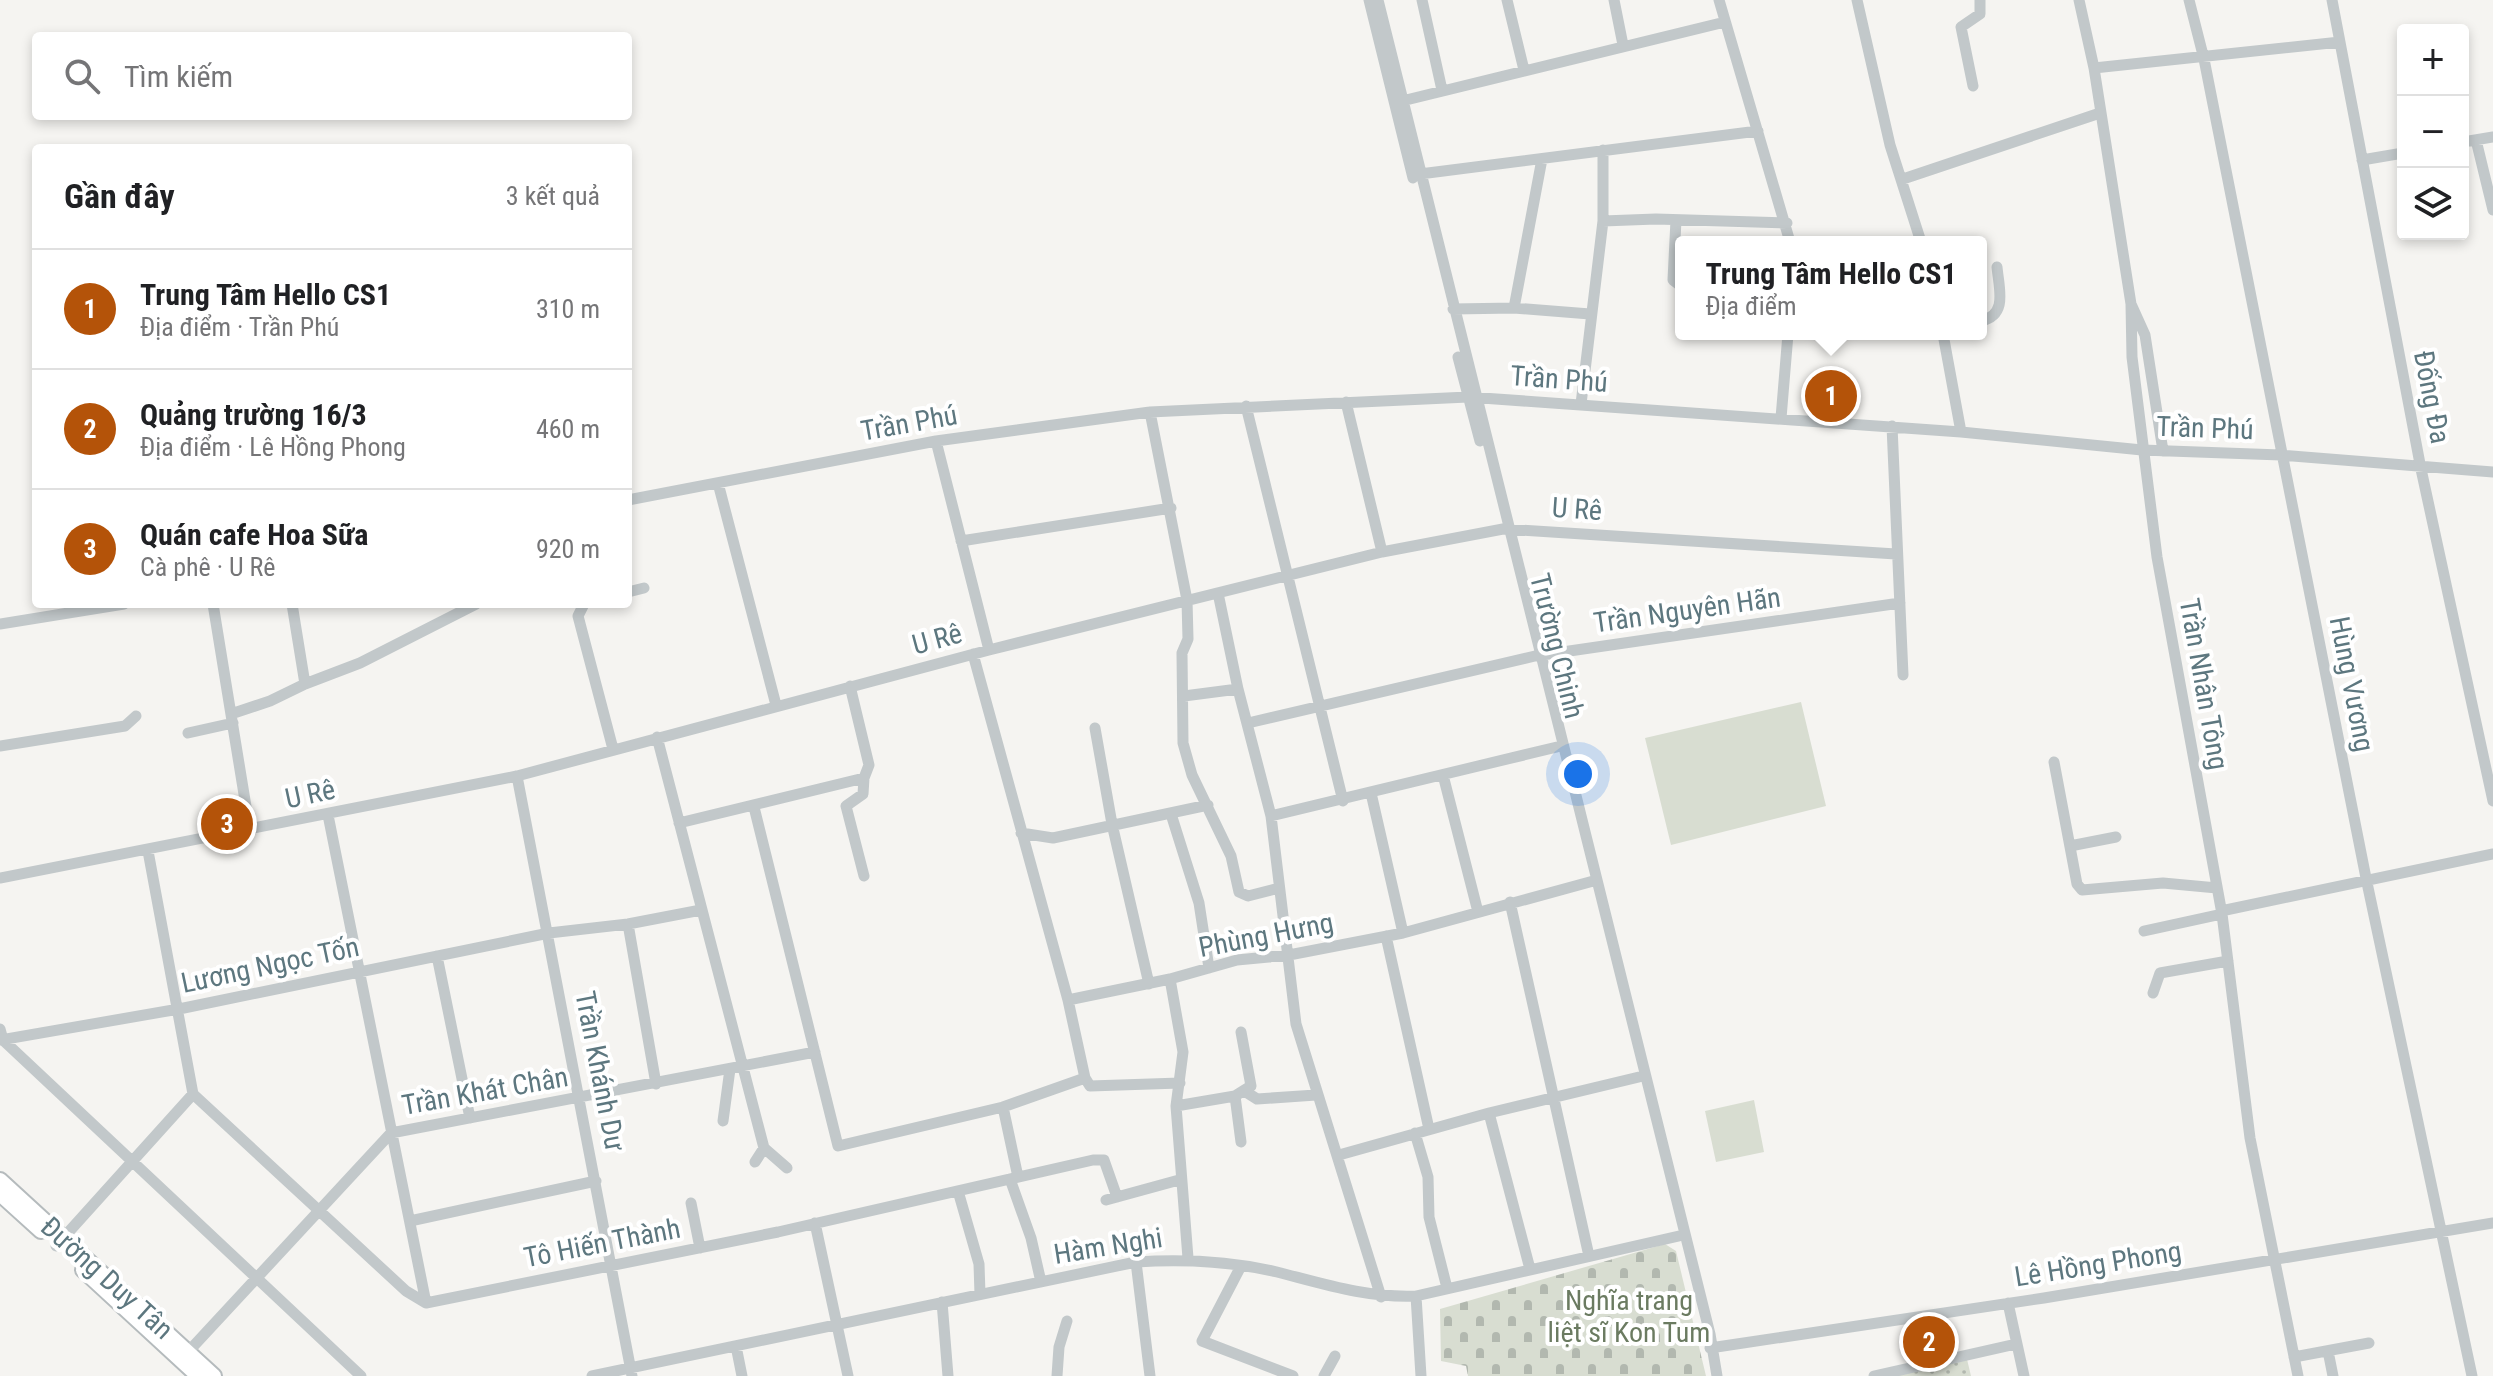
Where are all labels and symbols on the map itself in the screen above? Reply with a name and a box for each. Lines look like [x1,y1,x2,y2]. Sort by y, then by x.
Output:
street label: Đống Đa [2407,348,2457,446]
street label: Trần Phú [1509,359,1609,399]
pin: 1 [1805,366,1857,426]
street label: Trần Phú [858,398,960,448]
street label: Trần Phú [2156,410,2254,446]
street label: U Rê [1551,491,1603,527]
street label: Trường Chinh [1523,570,1591,722]
street label: Trần Nguyên Hãn [1591,581,1783,639]
street label: Trần Nhân Tông [2173,596,2235,772]
street label: Hùng Vương [2323,614,2381,754]
street label: U Rê [909,617,965,661]
your location [1558,754,1598,794]
street label: U Rê [282,773,338,815]
pin: 3 [201,794,253,854]
street label: Phùng Hưng [1196,906,1336,964]
street label: Lương Ngọc Tốn [178,930,362,1000]
street label: Trần Khánh Dư [568,988,632,1154]
street label: Trần Khát Chân [399,1060,571,1122]
street label: Đường Duy Tân [34,1210,180,1346]
street label: Tô Hiến Thành [521,1212,683,1274]
street label: Hàm Nghi [1051,1221,1165,1271]
street label: Lê Hồng Phong [2012,1235,2184,1293]
park label: Nghĩa trang liệt sĩ Kon Tum [1548,1284,1710,1349]
pin: 2 [1903,1312,1955,1372]

